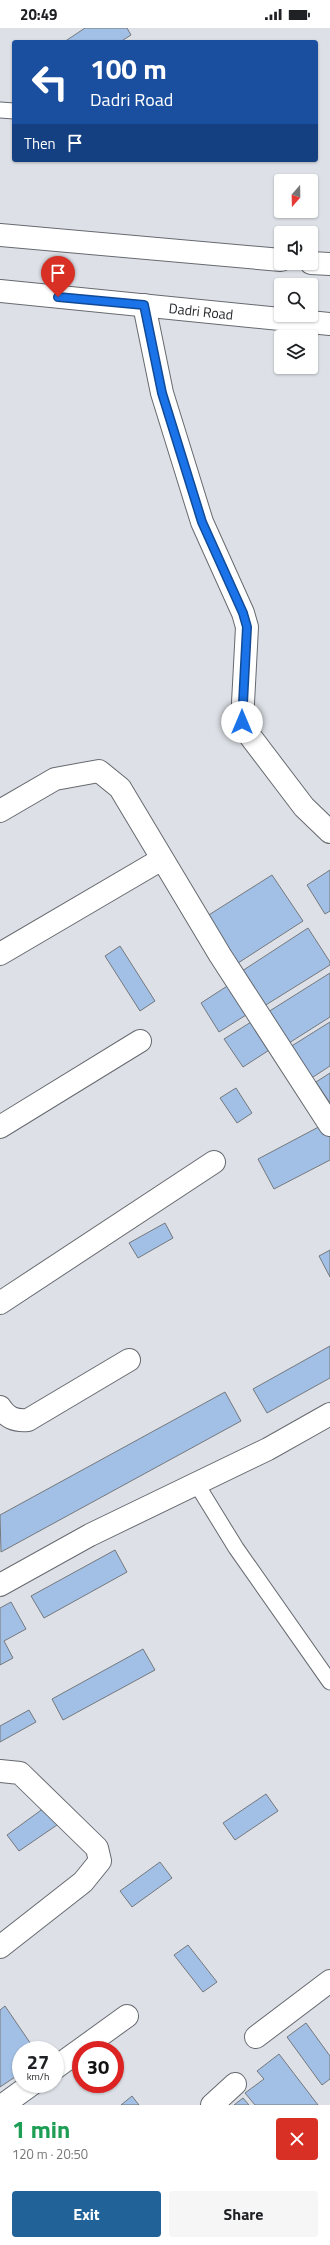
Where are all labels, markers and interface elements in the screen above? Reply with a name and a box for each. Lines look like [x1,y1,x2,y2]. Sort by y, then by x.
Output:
text: 20:49 [20,3,57,26]
text: 100 m [90,47,167,90]
icon: left [24,56,76,108]
text: Dadri Road [90,86,173,113]
text: Then [24,132,56,155]
icon: arrive [64,132,86,154]
north arrow [274,174,318,218]
map controls [274,174,318,374]
button: sound [274,226,318,270]
pin [41,256,75,297]
icon: arrive [47,262,69,284]
button: search [274,278,318,322]
street label: Dadri Road [168,297,234,325]
button: layers [274,330,318,374]
position arrow [221,701,263,743]
speed limit sign: 30 [72,2041,124,2093]
text: 27 [27,2046,49,2077]
text: km/h [27,2069,49,2084]
text: 1 min [12,2111,70,2147]
button: close [276,2118,318,2160]
text: 120 m · 20:50 [12,2144,88,2164]
button: Exit [12,2191,161,2237]
button: Share [169,2191,318,2237]

